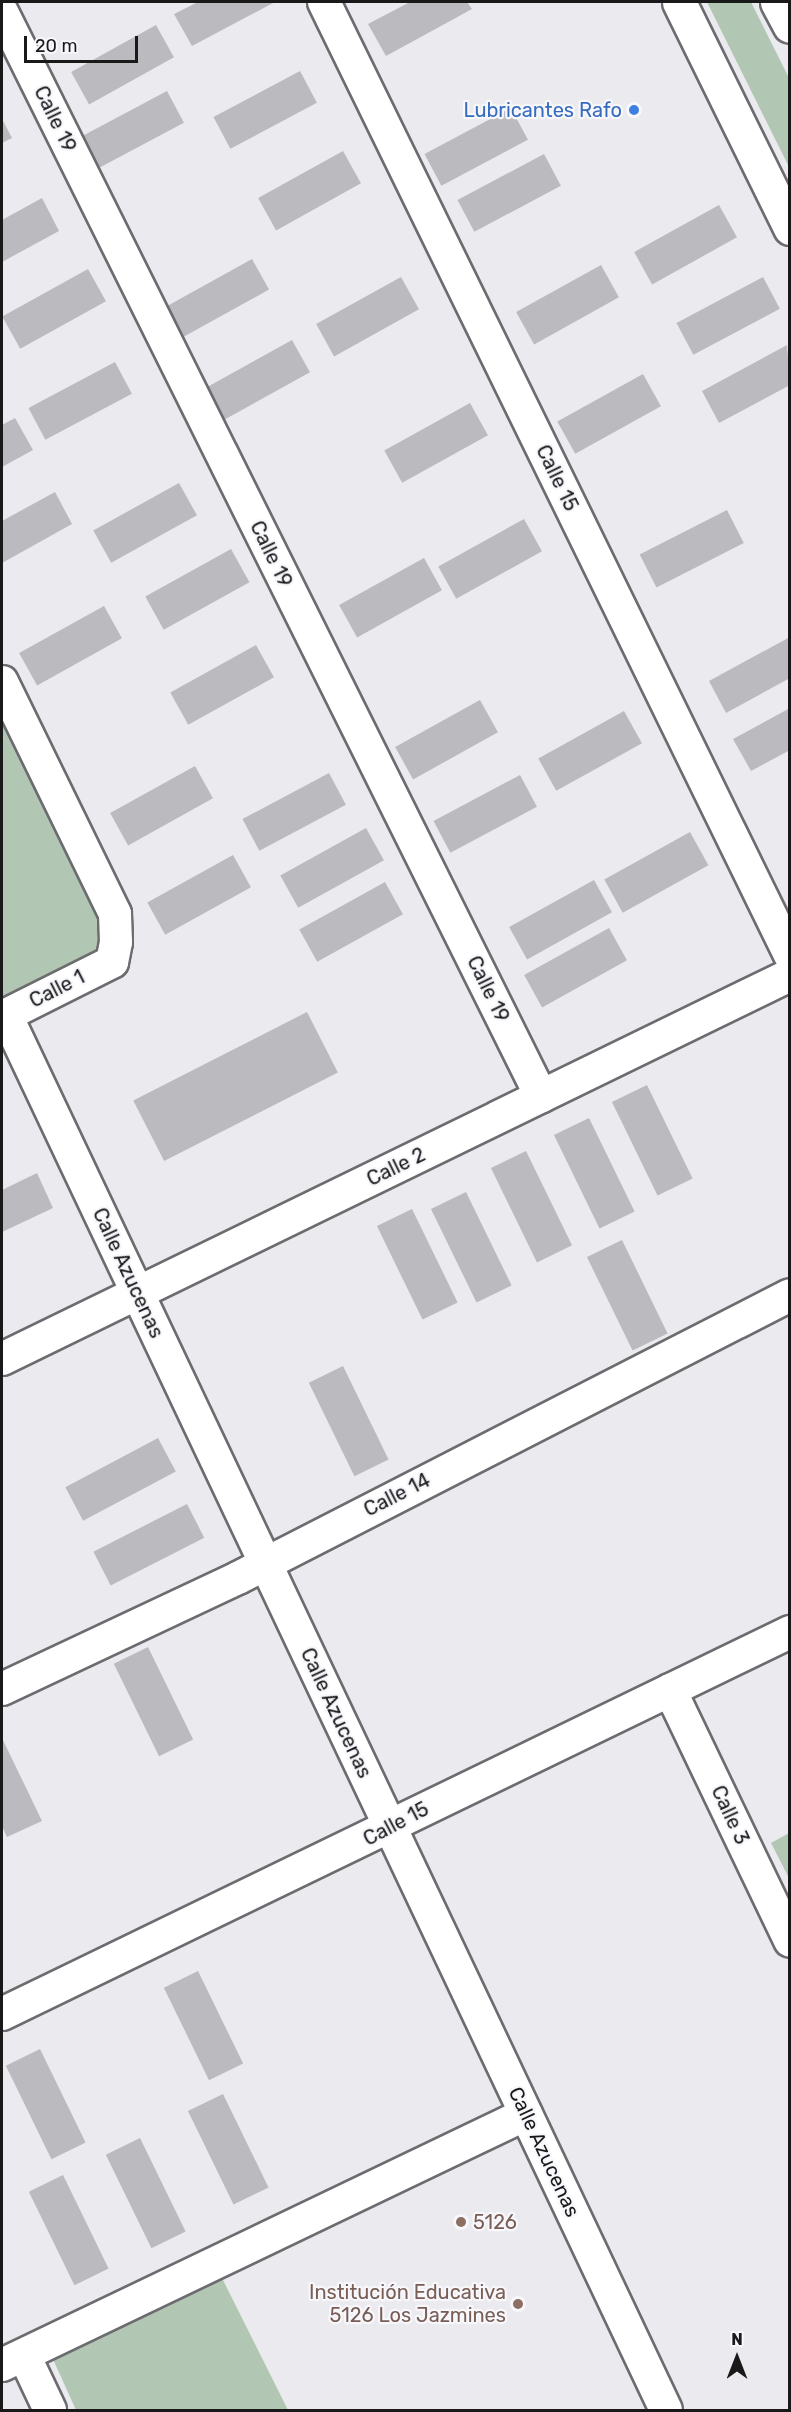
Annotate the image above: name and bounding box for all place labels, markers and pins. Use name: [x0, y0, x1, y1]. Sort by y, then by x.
place label: Lubricantes Rafo: [463, 98, 622, 122]
marker: Lubricantes Rafo: [627, 103, 641, 117]
place label: 5126: [473, 2210, 517, 2234]
marker: 5126: [454, 2215, 468, 2229]
place label: Institución Educativa 5126 Los Jazmines: [309, 2280, 506, 2327]
marker: Institución Educativa 5126 Los Jazmines: [511, 2297, 525, 2311]

